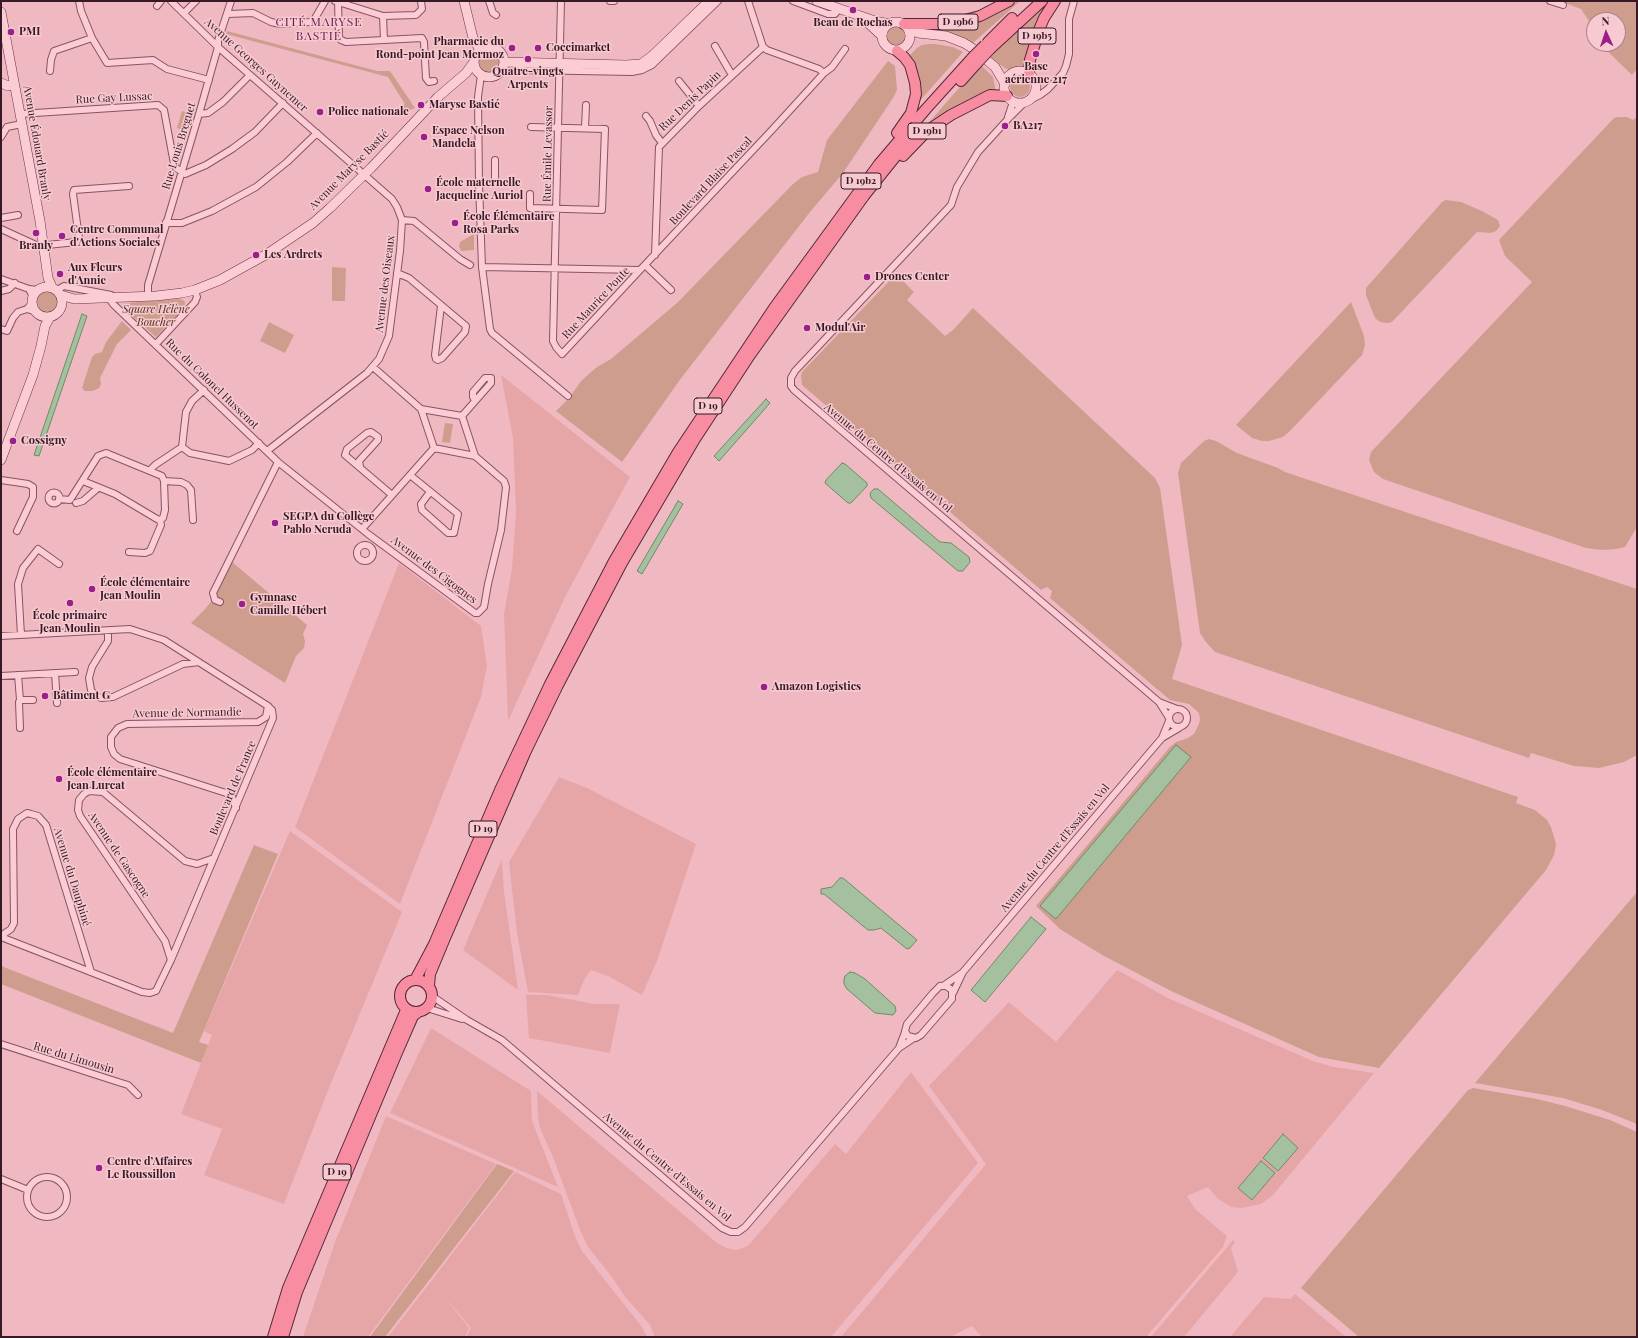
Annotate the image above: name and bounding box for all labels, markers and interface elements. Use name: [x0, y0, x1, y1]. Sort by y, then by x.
marker: Beau de Rochas: [848, 5, 858, 15]
north arrow: [1586, 12, 1626, 52]
text: N: [1601, 13, 1610, 28]
road number: D 19b6: [938, 14, 978, 30]
street label: Avenue Georges Guynemer: [202, 15, 310, 115]
district label: CITÉ MARYSE BASTIÉ: [276, 15, 362, 43]
place label: Beau de Rochas: [813, 16, 893, 30]
place label: PMI: [19, 25, 40, 39]
marker: PMI: [6, 27, 16, 37]
road number: D 19b5: [1018, 28, 1056, 44]
place label: Pharmacie du Rond-point Jean Mermoz: [376, 35, 504, 61]
place label: Coccimarket: [546, 41, 610, 55]
marker: Pharmacie du Rond-point Jean Mermoz: [507, 43, 517, 53]
marker: Coccimarket: [533, 43, 543, 53]
marker: Base aérienne 217: [1031, 49, 1041, 59]
marker: Quatre-vingts Arpents: [523, 54, 533, 64]
place label: Base aérienne 217: [1005, 60, 1067, 86]
place label: Quatre-vingts Arpents: [492, 65, 564, 91]
street label: Rue Denis Papin: [656, 68, 724, 134]
street label: Avenue Édouard Branly: [20, 85, 54, 201]
street label: Rue Gay Lussac: [75, 89, 153, 107]
place label: Maryse Bastié: [429, 98, 500, 112]
marker: Maryse Bastié: [416, 100, 426, 110]
street label: Rue Louis Breguet: [159, 101, 199, 191]
place label: Police nationale: [328, 105, 409, 119]
street label: Rue Émile Levassor: [541, 106, 555, 202]
marker: Police nationale: [315, 107, 325, 117]
place label: BA217: [1013, 119, 1043, 133]
marker: BA217: [1000, 121, 1010, 131]
road number: D 19b1: [908, 123, 946, 139]
place label: Espace Nelson Mandela: [432, 124, 505, 150]
street label: Avenue Maryse Bastié: [306, 127, 392, 213]
marker: Espace Nelson Mandela: [419, 132, 429, 142]
street label: Boulevard Blaise Pascal: [667, 134, 755, 228]
road number: D 19b2: [841, 173, 881, 189]
place label: École maternelle Jacqueline Auriol: [436, 176, 523, 202]
marker: École maternelle Jacqueline Auriol: [423, 184, 433, 194]
place label: École Élémentaire Rosa Parks: [463, 210, 554, 236]
marker: École Élémentaire Rosa Parks: [450, 218, 460, 228]
place label: Centre Communal d'Actions Sociales: [70, 223, 163, 249]
marker: Branly: [31, 228, 41, 238]
marker: Centre Communal d'Actions Sociales: [57, 231, 67, 241]
street label: Avenue des Oiseaux: [372, 235, 398, 333]
place label: Branly: [19, 239, 53, 253]
place label: Les Ardrets: [264, 248, 322, 262]
marker: Les Ardrets: [251, 250, 261, 260]
place label: Aux Fleurs d'Annie: [68, 261, 122, 287]
street label: Rue Maurice Ponte: [559, 264, 633, 342]
marker: Aux Fleurs d'Annie: [55, 269, 65, 279]
place label: Drones Center: [875, 270, 949, 284]
marker: Drones Center: [862, 272, 872, 282]
park label: Square Hélène Boucher: [122, 303, 190, 329]
place label: Modul'Air: [815, 321, 865, 335]
marker: Modul'Air: [802, 323, 812, 333]
street label: Rue du Colonel Hussenot: [163, 336, 261, 432]
road number: D 19: [694, 398, 722, 414]
street label: Avenue du Centre d'Essais en Vol: [821, 401, 955, 515]
place label: Cossigny: [21, 434, 67, 448]
marker: Cossigny: [8, 436, 18, 446]
place label: SEGPA du Collège Pablo Neruda: [283, 510, 374, 536]
marker: SEGPA du Collège Pablo Neruda: [270, 518, 280, 528]
street label: Avenue des Cigognes: [388, 533, 480, 607]
place label: École élémentaire Jean Moulin: [100, 576, 190, 602]
marker: École élémentaire Jean Moulin: [87, 584, 97, 594]
place label: Gymnase Camille Hébert: [250, 591, 327, 617]
marker: École primaire Jean Moulin: [65, 598, 75, 608]
marker: Gymnase Camille Hébert: [237, 599, 247, 609]
place label: École primaire Jean Moulin: [33, 609, 107, 635]
place label: Amazon Logistics: [772, 680, 861, 694]
marker: Amazon Logistics: [759, 682, 769, 692]
place label: Bâtiment G: [53, 689, 110, 703]
marker: Bâtiment G: [40, 691, 50, 701]
street label: Avenue de Normandie: [132, 705, 242, 721]
street label: Boulevard de France: [207, 739, 259, 837]
place label: École élémentaire Jean Lurcat: [67, 766, 157, 792]
marker: École élémentaire Jean Lurcat: [54, 774, 64, 784]
street label: Avenue du Centre d'Essais en Vol: [998, 781, 1112, 915]
street label: Avenue de Gascogne: [85, 809, 153, 901]
road number: D 19: [469, 821, 497, 837]
street label: Avenue du Dauphiné: [51, 826, 93, 928]
street label: Rue du Limousin: [32, 1039, 116, 1077]
street label: Avenue du Centre d'Essais en Vol: [600, 1110, 734, 1224]
place label: Centre d’Affaires Le Roussillon: [107, 1155, 192, 1181]
marker: Centre d’Affaires Le Roussillon: [94, 1163, 104, 1173]
road number: D 19: [323, 1164, 351, 1180]

